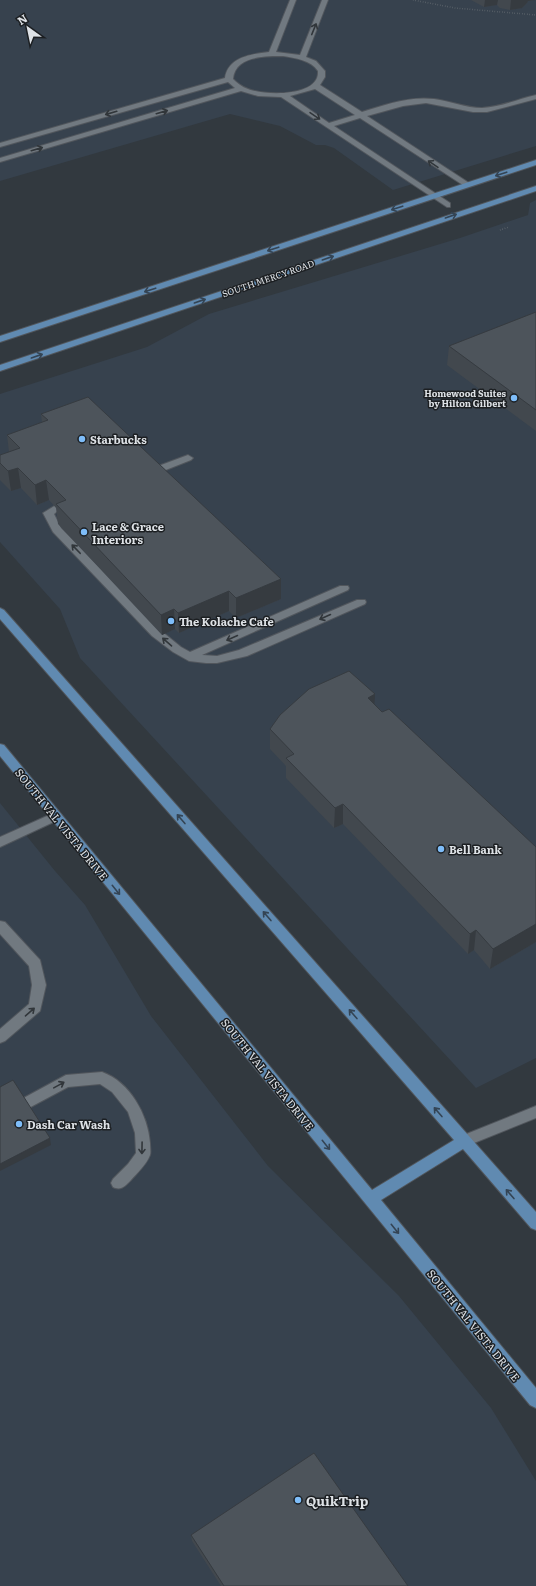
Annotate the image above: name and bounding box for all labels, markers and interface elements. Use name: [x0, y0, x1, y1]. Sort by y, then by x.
north arrow: [8, 8, 48, 48]
text: N: [14, 10, 30, 28]
one-way arrow: [310, 23, 318, 35]
one-way arrow: [155, 108, 168, 115]
one-way arrow: [105, 110, 118, 117]
one-way arrow: [309, 113, 321, 121]
one-way arrow: [31, 145, 44, 152]
one-way arrow: [428, 160, 439, 168]
one-way arrow: [495, 170, 507, 178]
one-way arrow: [390, 205, 403, 212]
one-way arrow: [444, 212, 457, 219]
one-way arrow: [267, 246, 280, 253]
one-way arrow: [322, 253, 334, 261]
street label: SOUTH MERCY ROAD: [220, 256, 316, 300]
one-way arrow: [144, 287, 157, 294]
one-way arrow: [194, 296, 206, 304]
one-way arrow: [31, 351, 43, 359]
place label: Homewood Suites by Hilton Gilbert: [424, 386, 507, 410]
marker: Homewood Suites by Hilton Gilbert: [509, 393, 519, 403]
place label: Starbucks: [90, 431, 147, 447]
marker: Starbucks: [77, 434, 87, 444]
place label: Lace & Grace Interiors: [92, 518, 164, 547]
marker: Lace & Grace Interiors: [79, 527, 89, 537]
one-way arrow: [72, 545, 81, 555]
place label: The Kolache Cafe: [179, 613, 274, 629]
one-way arrow: [320, 614, 332, 621]
marker: The Kolache Cafe: [166, 616, 176, 626]
one-way arrow: [226, 635, 238, 642]
one-way arrow: [161, 638, 172, 647]
street label: SOUTH VAL VISTA DRIVE: [12, 765, 112, 883]
one-way arrow: [177, 814, 186, 824]
place label: Bell Bank: [449, 841, 502, 857]
marker: Bell Bank: [436, 844, 446, 854]
one-way arrow: [111, 884, 120, 895]
one-way arrow: [262, 911, 271, 921]
one-way arrow: [24, 1007, 35, 1016]
one-way arrow: [348, 1009, 357, 1019]
street label: SOUTH VAL VISTA DRIVE: [218, 1015, 318, 1133]
one-way arrow: [53, 1080, 65, 1088]
one-way arrow: [434, 1106, 443, 1117]
place label: Dash Car Wash: [27, 1116, 111, 1132]
marker: Dash Car Wash: [14, 1119, 24, 1129]
one-way arrow: [321, 1140, 330, 1150]
one-way arrow: [138, 1142, 146, 1155]
one-way arrow: [506, 1188, 515, 1199]
one-way arrow: [390, 1223, 399, 1234]
street label: SOUTH VAL VISTA DRIVE: [424, 1266, 524, 1384]
place label: QuikTrip: [306, 1491, 369, 1510]
marker: QuikTrip: [293, 1495, 303, 1505]

